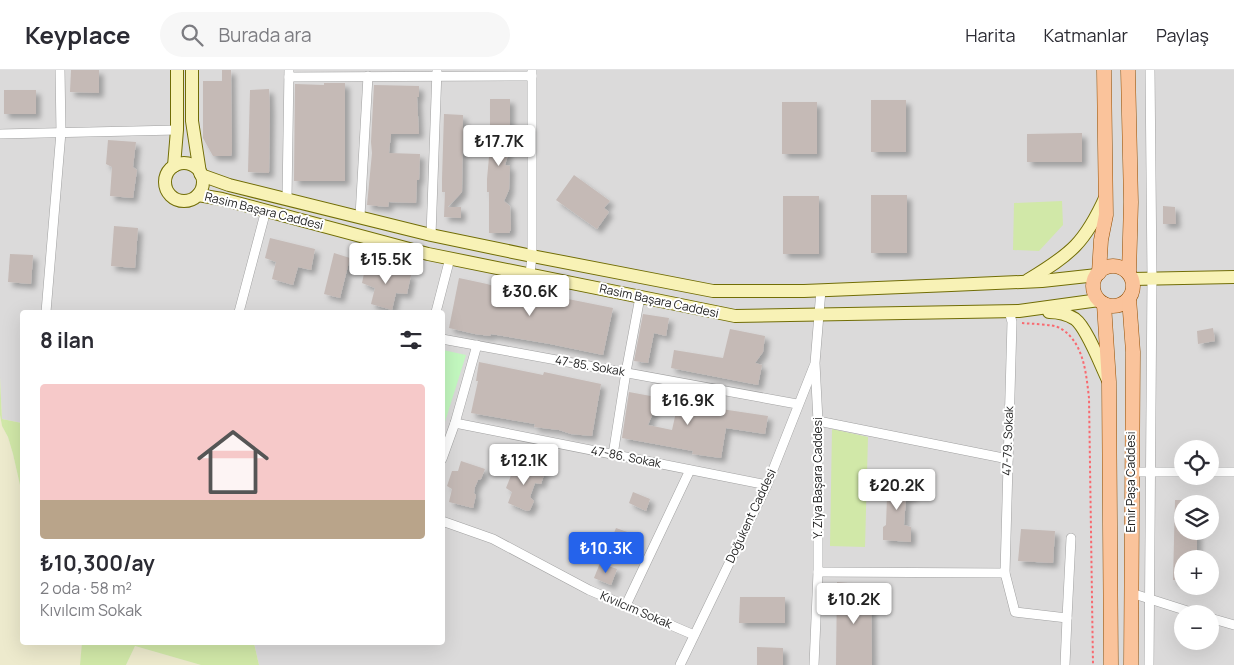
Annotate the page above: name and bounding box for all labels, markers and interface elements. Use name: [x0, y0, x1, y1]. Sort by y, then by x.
search box: [160, 12, 510, 57]
text: Keyplace: [25, 18, 130, 51]
icon: search: [178, 21, 206, 49]
text: Burada ara: [218, 22, 312, 48]
text: Harita: [965, 23, 1015, 47]
text: Katmanlar: [1043, 23, 1128, 47]
text: Paylaş: [1156, 23, 1209, 47]
pin: ₺17.7K: [458, 124, 540, 167]
text: ₺17.7K: [474, 130, 524, 152]
street label: Rasim Başara Caddesi: [203, 188, 325, 233]
pin: ₺15.5K: [345, 242, 427, 285]
text: ₺15.5K: [360, 248, 412, 270]
pin: ₺30.6K: [489, 274, 571, 317]
text: ₺30.6K: [502, 280, 558, 302]
street label: Rasim Başara Caddesi: [598, 280, 720, 321]
text: 8 ilan: [40, 326, 94, 354]
icon: filters: [397, 326, 425, 354]
street label: 47-85. Sokak: [554, 351, 627, 380]
pin: ₺16.9K: [647, 384, 729, 426]
text: ₺16.9K: [662, 389, 714, 411]
street label: 47-79. Sokak: [998, 405, 1017, 476]
icon: home: [188, 417, 278, 507]
street label: Y. Ziya Başara Caddesi: [809, 417, 826, 539]
street label: Emir Paşa Caddesi: [1122, 431, 1139, 533]
map controls: [1174, 440, 1219, 650]
button: locate: [1174, 440, 1219, 485]
street label: 47-86. Sokak: [590, 441, 664, 472]
pin: ₺12.1K: [483, 444, 565, 486]
text: ₺12.1K: [500, 449, 548, 471]
street label: Doğukent Caddesi: [721, 466, 780, 566]
pin: ₺20.2K: [856, 468, 938, 511]
text: ₺20.2K: [869, 474, 925, 496]
button: layers: [1174, 495, 1219, 540]
pin: ₺10.3K: [565, 532, 647, 574]
text: ₺10.3K: [580, 537, 632, 559]
text: ₺10,300/ay: [40, 549, 155, 577]
button: +: [1174, 550, 1219, 595]
text: 2 oda · 58 m²: [40, 577, 132, 599]
pin: ₺10.2K: [813, 582, 895, 625]
street label: Kıvılcım Sokak: [598, 587, 676, 633]
text: ₺10.2K: [828, 588, 880, 610]
text: Kıvılcım Sokak: [40, 599, 142, 621]
button: −: [1174, 605, 1219, 650]

